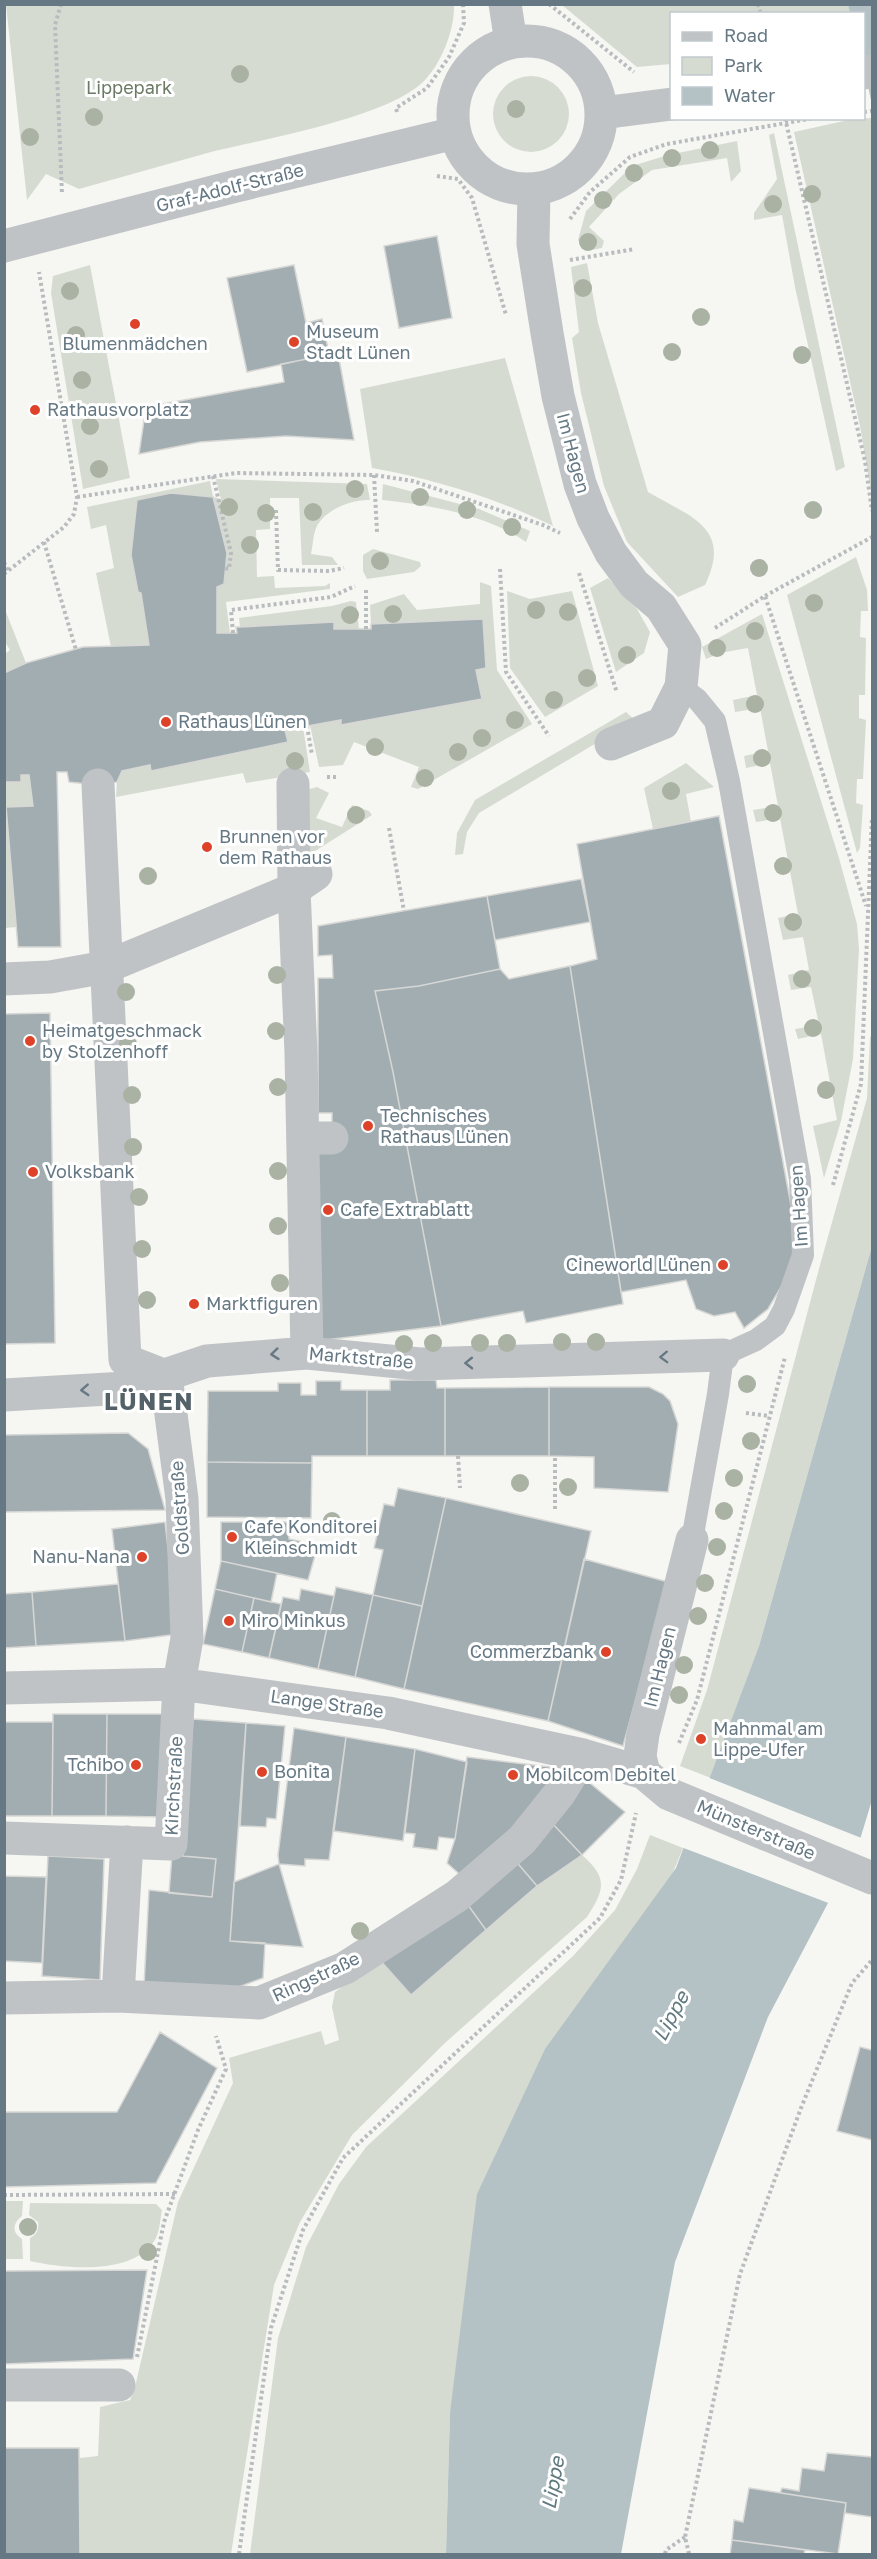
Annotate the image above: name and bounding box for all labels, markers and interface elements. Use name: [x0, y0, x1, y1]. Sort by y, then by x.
legend: [670, 12, 865, 120]
text: Road: [724, 24, 768, 46]
text: Park: [724, 54, 763, 76]
park label: Lippepark: [86, 76, 172, 98]
text: Water: [724, 84, 775, 106]
street label: Graf-Adolf-Straße: [154, 158, 306, 216]
marker: Blumenmädchen: [128, 317, 142, 331]
place label: Museum Stadt Lünen: [306, 320, 411, 363]
place label: Blumenmädchen: [62, 332, 208, 354]
marker: Museum Stadt Lünen: [287, 335, 301, 349]
place label: Rathausvorplatz: [47, 398, 189, 420]
marker: Rathausvorplatz: [28, 403, 42, 417]
street label: Im Hagen: [553, 410, 595, 495]
place label: Rathaus Lünen: [178, 710, 307, 732]
marker: Rathaus Lünen: [159, 715, 173, 729]
place label: Brunnen vor dem Rathaus: [219, 825, 332, 868]
marker: Brunnen vor dem Rathaus: [200, 840, 214, 854]
place label: Heimatgeschmack by Stolzenhoff: [42, 1019, 202, 1062]
marker: Heimatgeschmack by Stolzenhoff: [23, 1034, 37, 1048]
place label: Technisches Rathaus Lünen: [380, 1104, 509, 1147]
marker: Technisches Rathaus Lünen: [361, 1119, 375, 1133]
place label: Volksbank: [45, 1160, 135, 1182]
street label: Im Hagen: [784, 1164, 812, 1248]
marker: Volksbank: [26, 1165, 40, 1179]
place label: Cafe Extrablatt: [340, 1198, 470, 1220]
marker: Cafe Extrablatt: [321, 1203, 335, 1217]
place label: Cineworld Lünen: [566, 1253, 711, 1275]
marker: Cineworld Lünen: [716, 1258, 730, 1272]
place label: Marktfiguren: [206, 1292, 318, 1314]
marker: Marktfiguren: [187, 1297, 201, 1311]
street label: Marktstraße: [308, 1341, 414, 1373]
one-way arrow: [271, 1347, 280, 1360]
one-way arrow: [660, 1351, 669, 1364]
one-way arrow: [465, 1357, 474, 1369]
one-way arrow: [80, 1384, 89, 1397]
district label: LÜNEN: [104, 1386, 194, 1415]
street label: Goldstraße: [165, 1460, 193, 1556]
place label: Cafe Konditorei Kleinschmidt: [244, 1515, 378, 1558]
marker: Cafe Konditorei Kleinschmidt: [225, 1530, 239, 1544]
place label: Nanu-Nana: [32, 1545, 130, 1567]
marker: Nanu-Nana: [135, 1550, 149, 1564]
place label: Miro Minkus: [241, 1609, 345, 1631]
marker: Miro Minkus: [222, 1614, 236, 1628]
street label: Im Hagen: [638, 1624, 680, 1709]
place label: Commerzbank: [470, 1640, 594, 1662]
marker: Commerzbank: [599, 1645, 613, 1659]
street label: Lange Straße: [269, 1684, 385, 1722]
place label: Mahnmal am Lippe-Ufer: [713, 1717, 823, 1760]
marker: Mahnmal am Lippe-Ufer: [694, 1732, 708, 1746]
street label: Kirchstraße: [159, 1736, 187, 1836]
place label: Tchibo: [67, 1753, 124, 1775]
marker: Tchibo: [129, 1758, 143, 1772]
place label: Bonita: [274, 1760, 330, 1782]
place label: Mobilcom Debitel: [525, 1763, 676, 1785]
marker: Bonita: [255, 1765, 269, 1779]
marker: Mobilcom Debitel: [506, 1768, 520, 1782]
street label: Münsterstraße: [694, 1794, 819, 1864]
street label: Ringstraße: [268, 1946, 363, 2006]
water label: Lippe: [647, 1985, 694, 2045]
water label: Lippe: [536, 2453, 569, 2511]

